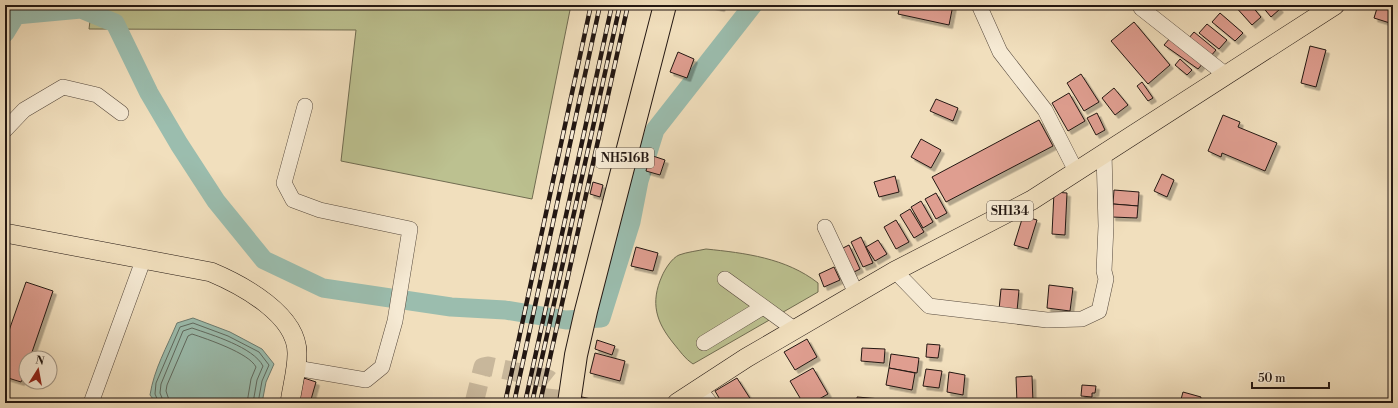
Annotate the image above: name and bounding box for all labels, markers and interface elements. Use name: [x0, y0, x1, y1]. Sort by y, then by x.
road number: NH516B: [596, 148, 654, 168]
road number: SH134: [987, 201, 1033, 221]
north arrow: [18, 350, 58, 390]
text: N: [34, 353, 46, 369]
scale bar: [1252, 364, 1329, 390]
text: 50 m: [1258, 371, 1286, 386]

